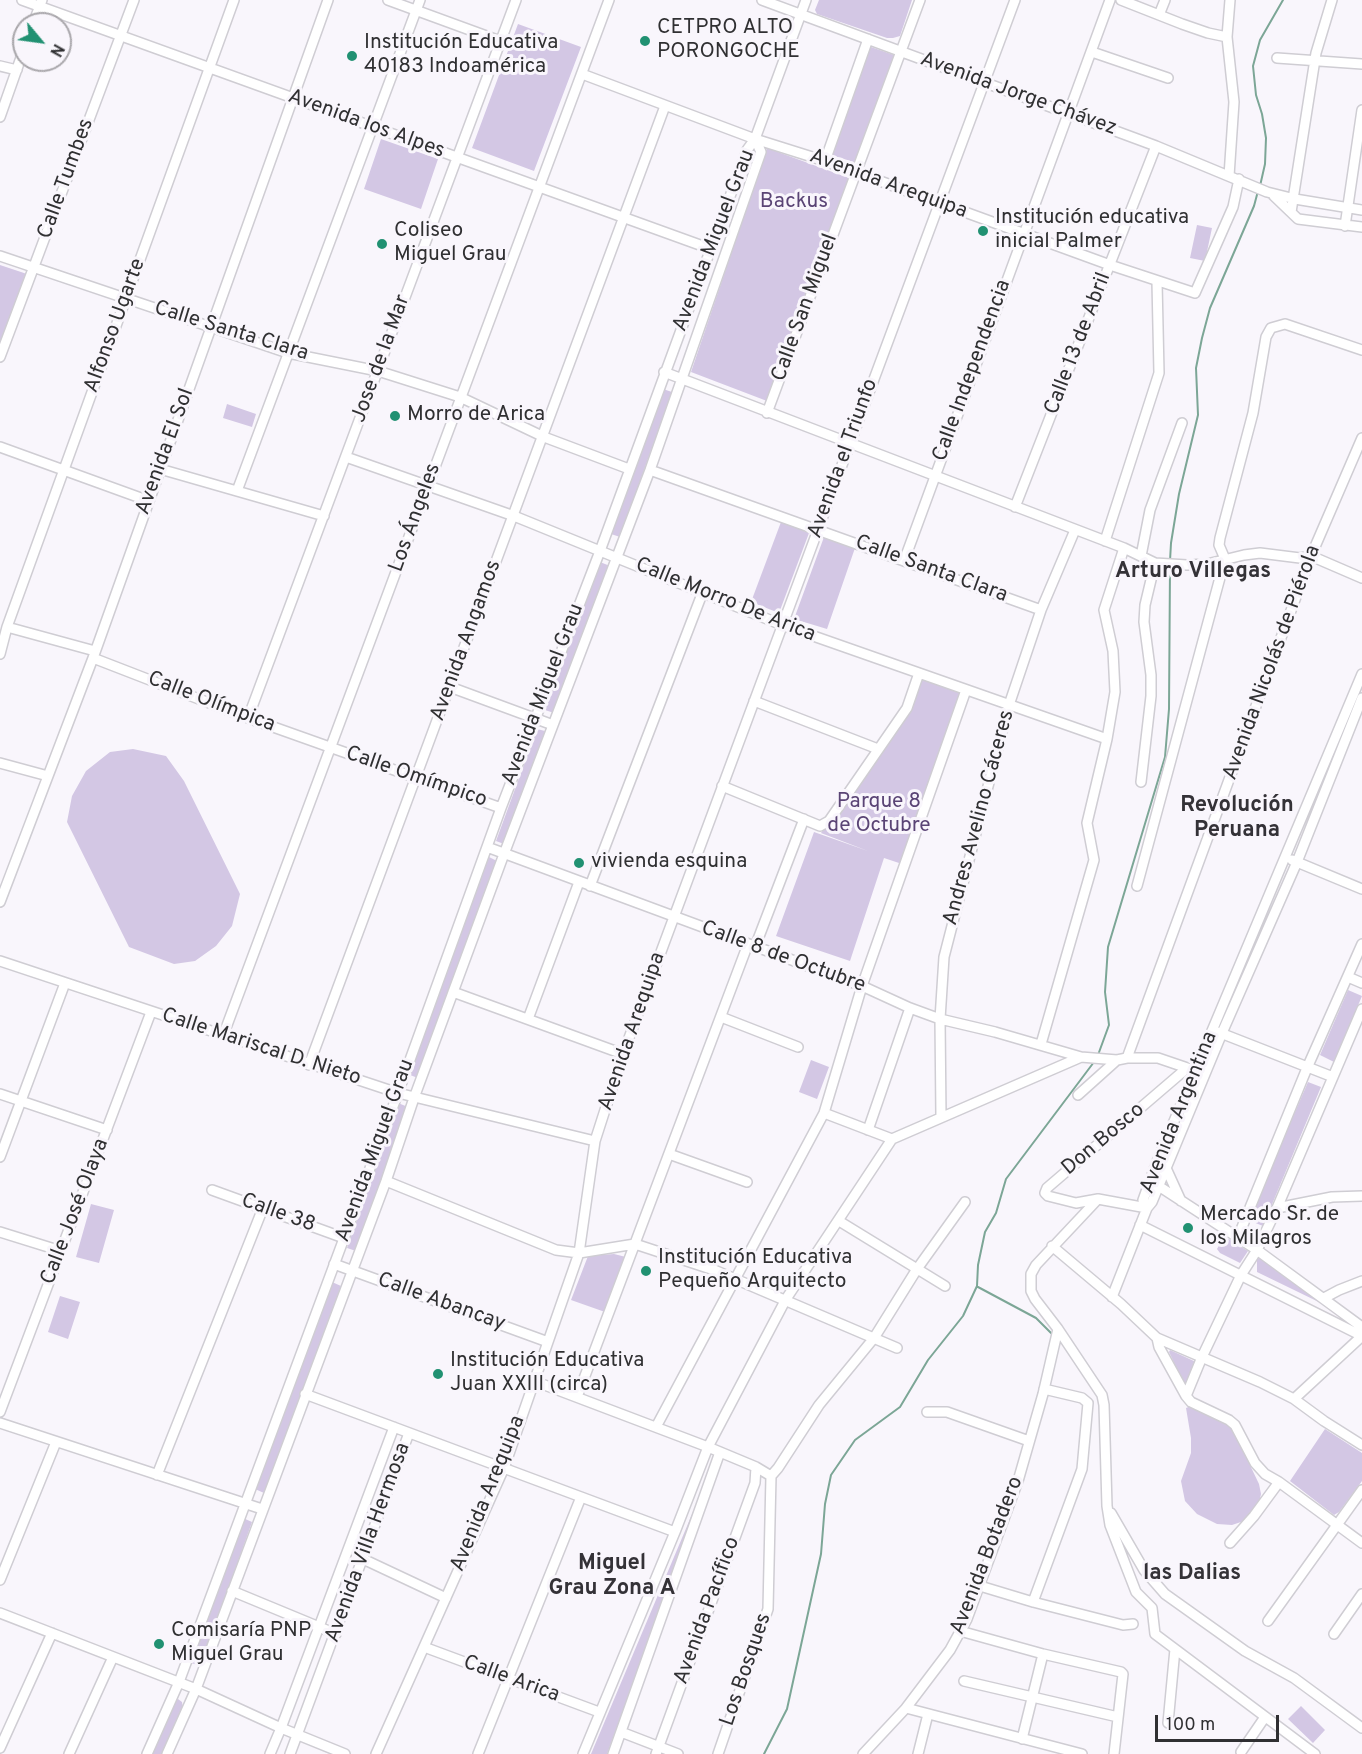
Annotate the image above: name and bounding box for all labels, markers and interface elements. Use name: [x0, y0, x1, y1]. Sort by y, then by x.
north arrow: [12, 12, 72, 72]
place label: CETPRO ALTO PORONGOCHE: [657, 16, 800, 66]
place label: Institución Educativa 40183 Indoamérica: [364, 31, 558, 81]
marker: CETPRO ALTO PORONGOCHE: [638, 34, 652, 48]
text: N: [44, 40, 68, 60]
street label: Avenida Jorge Chávez: [916, 48, 1120, 142]
marker: Institución Educativa 40183 Indoamérica: [345, 49, 359, 63]
street label: Avenida los Alpes: [284, 85, 448, 165]
street label: Calle Tumbes: [34, 115, 100, 243]
street label: Avenida Arequipa: [806, 145, 970, 225]
street label: Avenida Miguel Grau: [669, 146, 761, 336]
park label: Backus: [760, 190, 828, 216]
place label: Institución educativa inicial Palmer: [995, 206, 1189, 256]
place label: Coliseo Miguel Grau: [394, 219, 507, 269]
marker: Institución educativa inicial Palmer: [976, 224, 990, 238]
street label: Calle San Miguel: [768, 231, 844, 385]
marker: Coliseo Miguel Grau: [375, 237, 389, 251]
street label: Alfonso Ugarte: [80, 255, 152, 397]
street label: Calle 13 de Abril: [1040, 269, 1118, 419]
street label: Calle Independencia: [928, 277, 1018, 465]
street label: Jose de la Mar: [347, 292, 417, 426]
street label: Calle Santa Clara: [151, 297, 311, 367]
street label: Avenida el Triunfo: [803, 376, 885, 542]
street label: Avenida El Sol: [131, 385, 201, 519]
place label: Morro de Arica: [407, 403, 545, 429]
marker: Morro de Arica: [388, 409, 402, 423]
street label: Los Ángeles: [385, 460, 447, 576]
street label: Calle Santa Clara: [851, 531, 1011, 609]
street label: Avenida Nicolás de Piérola: [1219, 542, 1327, 784]
street label: Calle Morro De Arica: [631, 553, 819, 649]
street label: Avenida Angamos: [426, 557, 508, 725]
district label: Arturo Villegas: [1115, 560, 1271, 586]
street label: Avenida Miguel Grau: [498, 600, 590, 790]
street label: Calle Olímpica: [144, 667, 278, 739]
street label: Andres Avelino Cáceres: [939, 708, 1021, 928]
street label: Calle Omímpico: [342, 742, 490, 814]
park label: Parque 8 de Octubre: [827, 790, 931, 840]
district label: Revolución Peruana: [1180, 794, 1294, 846]
place label: vivienda esquina: [591, 850, 747, 876]
marker: vivienda esquina: [572, 856, 586, 870]
street label: Calle 8 de Octubre: [697, 917, 869, 999]
street label: Avenida Arequipa: [594, 949, 672, 1115]
street label: Calle Mariscal D. Nieto: [158, 1004, 364, 1092]
street label: Avenida Argentina: [1136, 1028, 1224, 1198]
street label: Avenida Miguel Grau: [331, 1056, 421, 1246]
street label: Don Bosco: [1058, 1098, 1150, 1182]
street label: Calle José Olaya: [37, 1135, 115, 1289]
street label: Calle 38: [237, 1189, 319, 1239]
place label: Mercado Sr. de los Milagros: [1200, 1203, 1339, 1253]
marker: Mercado Sr. de los Milagros: [1181, 1221, 1195, 1235]
place label: Institución Educativa Pequeño Arquitecto: [658, 1246, 852, 1296]
marker: Institución Educativa Pequeño Arquitecto: [639, 1264, 653, 1278]
street label: Calle Abancay: [374, 1268, 508, 1338]
place label: Institución Educativa Juan XXIII (circa): [450, 1349, 644, 1399]
marker: Institución Educativa Juan XXIII (circa): [431, 1367, 445, 1381]
street label: Avenida Arequipa: [446, 1412, 532, 1576]
street label: Avenida Villa Hermosa: [321, 1440, 417, 1646]
street label: Avenida Botadero: [946, 1473, 1030, 1639]
street label: Avenida Pacífico: [670, 1534, 746, 1688]
district label: Miguel Grau Zona A: [548, 1552, 676, 1604]
district label: las Dalias: [1143, 1562, 1241, 1588]
street label: Los Bosques: [716, 1610, 778, 1730]
place label: Comisaría PNP Miguel Grau: [171, 1619, 311, 1669]
marker: Comisaría PNP Miguel Grau: [152, 1637, 166, 1651]
street label: Calle Arica: [459, 1651, 563, 1709]
scale bar: [1158, 1703, 1282, 1741]
text: 100 m: [1166, 1714, 1215, 1737]

